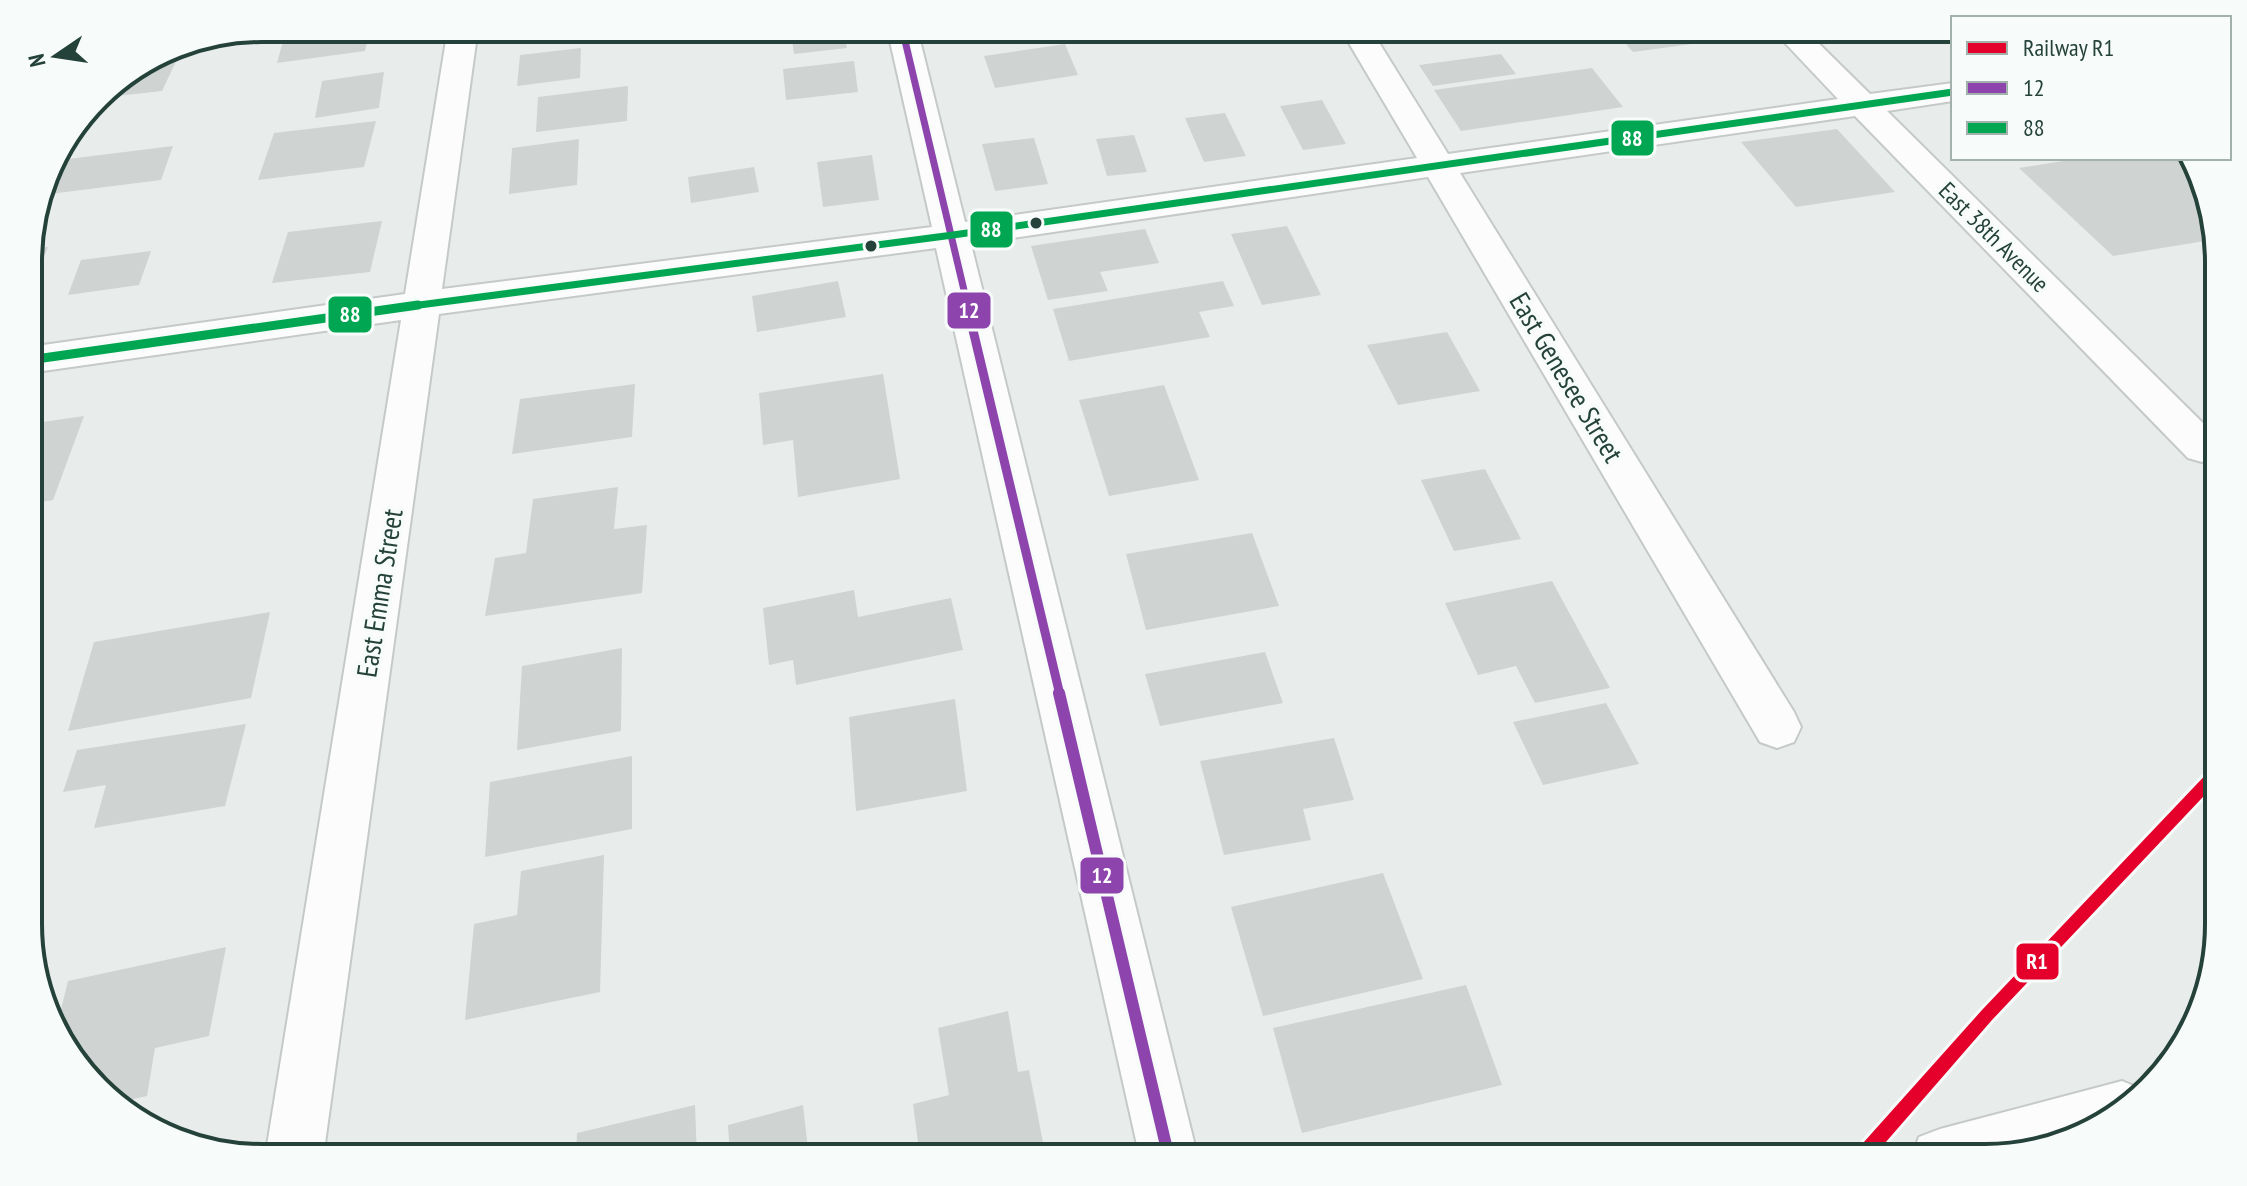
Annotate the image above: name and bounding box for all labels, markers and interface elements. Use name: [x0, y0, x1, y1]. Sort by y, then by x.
north arrow: [16, 16, 96, 96]
legend: [1951, 16, 2231, 160]
text: Railway R1: [2023, 32, 2114, 63]
text: N: [22, 52, 51, 69]
text: 12: [2023, 72, 2045, 103]
text: 88: [2023, 112, 2045, 143]
line badge: 88: [1610, 119, 1655, 157]
text: 88: [1621, 124, 1643, 152]
street label: East 38th Avenue: [1932, 175, 2056, 299]
line badge: 88: [969, 210, 1014, 249]
text: 88: [980, 215, 1002, 243]
unlabelled marker: [1028, 215, 1044, 231]
unlabelled marker: [863, 238, 879, 254]
street label: East Genesee Street: [1502, 285, 1632, 469]
line badge: 12: [946, 291, 992, 330]
line badge: 88: [327, 295, 373, 334]
text: 12: [958, 296, 980, 324]
text: 88: [339, 300, 361, 328]
street label: East Emma Street: [347, 506, 411, 680]
line badge: 12: [1079, 856, 1125, 895]
text: 12: [1091, 861, 1113, 889]
line badge: R1: [2015, 942, 2060, 981]
text: R1: [2026, 947, 2048, 975]

